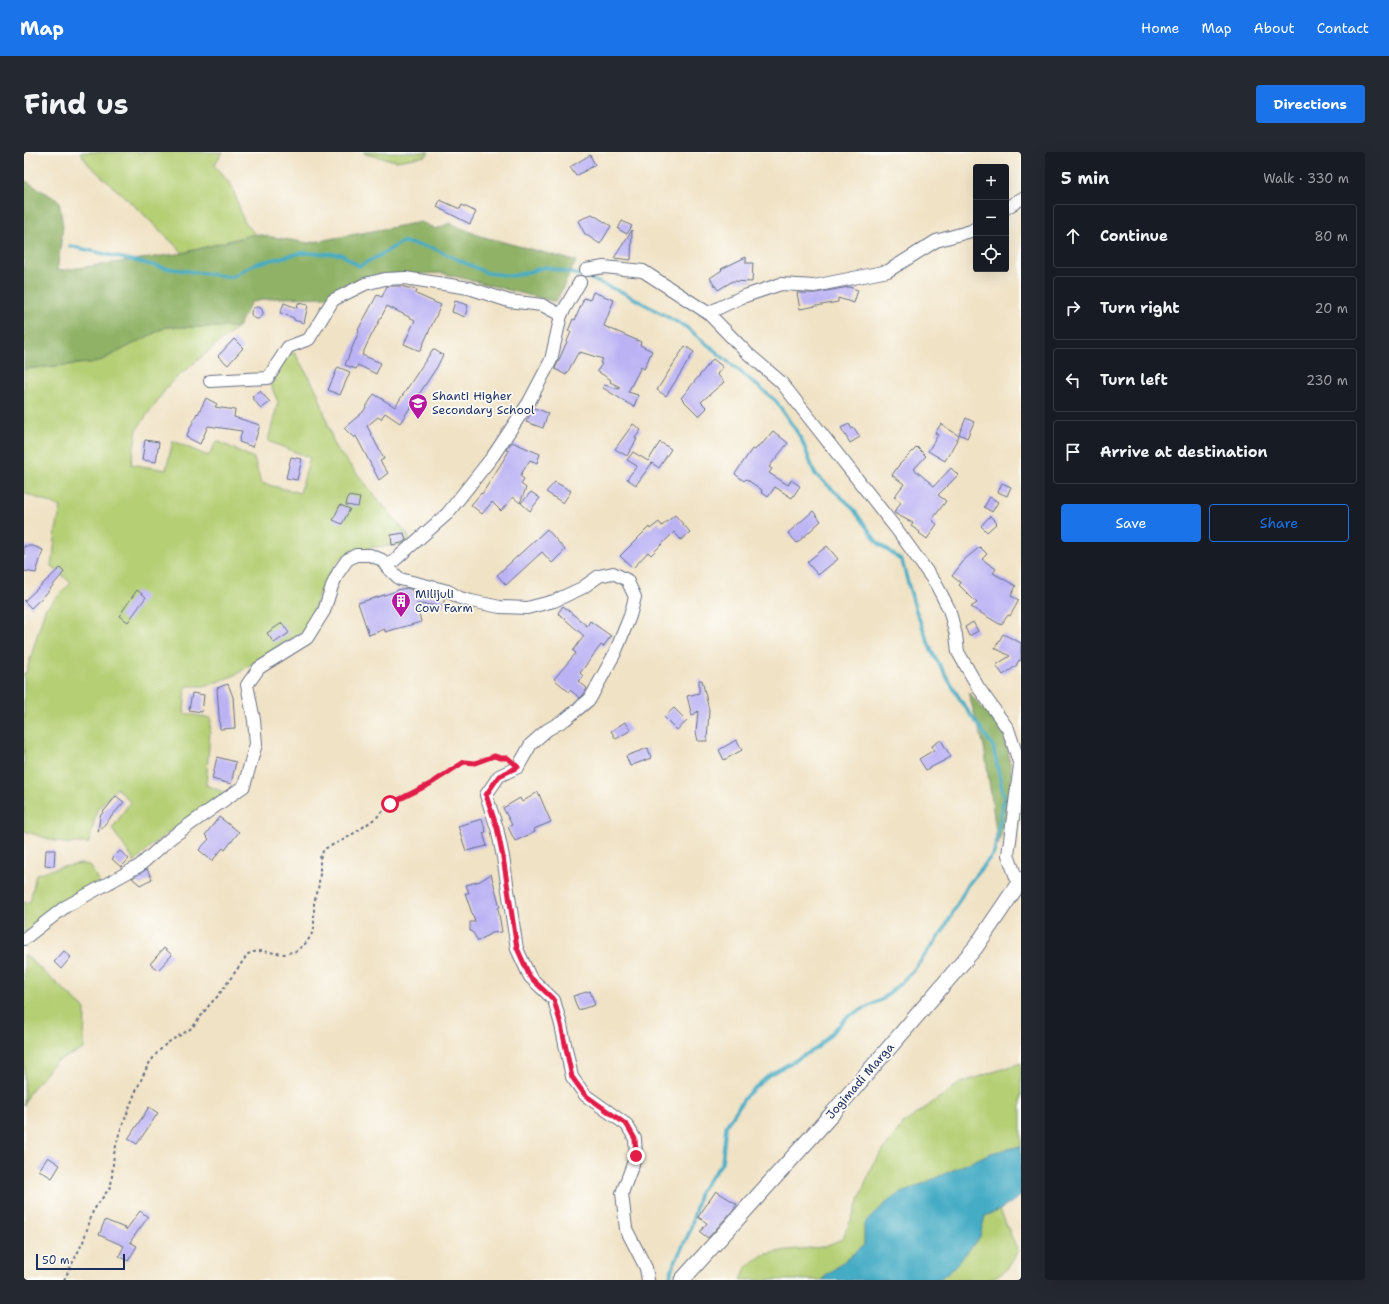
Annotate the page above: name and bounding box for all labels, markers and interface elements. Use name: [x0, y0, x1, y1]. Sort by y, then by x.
text: Map: [20, 16, 64, 41]
text: Home: [1141, 19, 1180, 37]
text: Map: [1202, 19, 1232, 37]
text: About: [1254, 19, 1295, 37]
text: Contact: [1317, 19, 1369, 37]
text: Find us: [24, 85, 129, 123]
button: Directions: [1256, 85, 1365, 123]
map controls: [973, 164, 1009, 272]
button: +: [973, 164, 1009, 200]
text: 5 min: [1061, 167, 1109, 189]
text: Walk · 330 m: [1263, 170, 1349, 187]
button: −: [973, 200, 1009, 236]
icon: ahead: [1062, 225, 1084, 247]
text: Continue: [1100, 226, 1168, 246]
text: 80 m: [1314, 228, 1348, 245]
button: locate: [973, 236, 1009, 272]
icon: right: [1062, 297, 1084, 319]
text: Turn right: [1100, 298, 1180, 318]
text: 20 m: [1315, 300, 1348, 317]
icon: left: [1062, 369, 1084, 391]
text: Turn left: [1100, 370, 1168, 390]
text: 230 m: [1306, 372, 1348, 389]
place label: Shanti Higher Secondary School: [432, 388, 535, 418]
school or university icon: Shanti Higher Secondary School: [407, 392, 429, 420]
icon: arrive: [1062, 441, 1084, 463]
text: Arrive at destination: [1100, 442, 1268, 462]
button: Save: [1061, 504, 1201, 542]
button: Share: [1209, 504, 1349, 542]
place label: Milijuli Cow Farm: [415, 586, 473, 616]
building icon: Milijuli Cow Farm: [390, 590, 412, 618]
route start: [381, 795, 399, 813]
street label: Jogimadi Marga: [822, 1039, 898, 1123]
route end: [627, 1147, 645, 1165]
scale bar: [36, 1252, 125, 1271]
text: 50 m: [42, 1253, 70, 1268]

